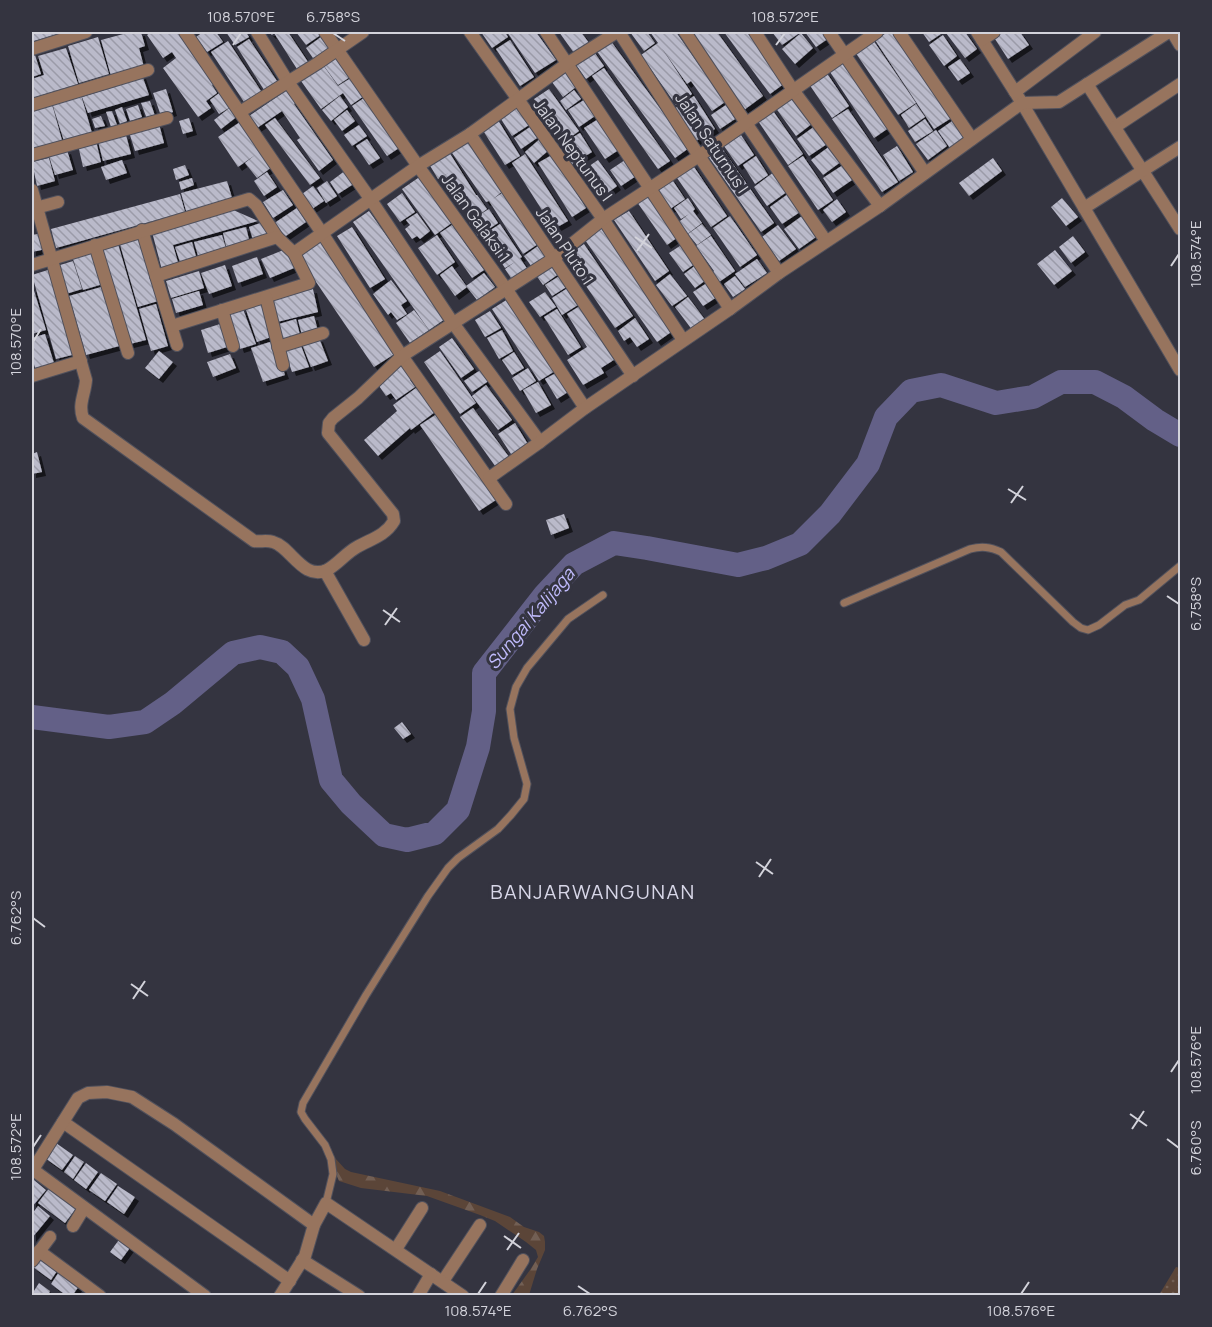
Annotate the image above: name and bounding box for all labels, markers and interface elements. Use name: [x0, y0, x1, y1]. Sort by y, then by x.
text: 108.570°E: [207, 6, 275, 27]
text: 6.758°S: [306, 6, 360, 27]
text: 108.572°E: [751, 6, 819, 27]
street label: Jalan Saturnus I: [670, 89, 754, 197]
street label: Jalan Neptunus I: [528, 94, 618, 206]
street label: Jalan Galaksi 1: [437, 170, 515, 266]
street label: Jalan Pluto 1: [531, 203, 599, 289]
text: 108.574°E: [1185, 220, 1206, 288]
text: 108.570°E: [5, 308, 26, 376]
water label: Sungai Kalijaga: [481, 562, 580, 674]
text: 6.758°S: [1185, 577, 1206, 631]
district label: BANJARWANGUNAN: [490, 878, 696, 905]
text: 6.762°S: [5, 891, 26, 945]
text: 108.576°E: [1185, 1026, 1206, 1094]
text: 108.572°E: [5, 1113, 26, 1181]
text: 6.760°S: [1185, 1120, 1206, 1176]
text: 108.574°E: [444, 1300, 512, 1321]
text: 6.762°S: [563, 1300, 617, 1321]
text: 108.576°E: [987, 1300, 1055, 1321]

